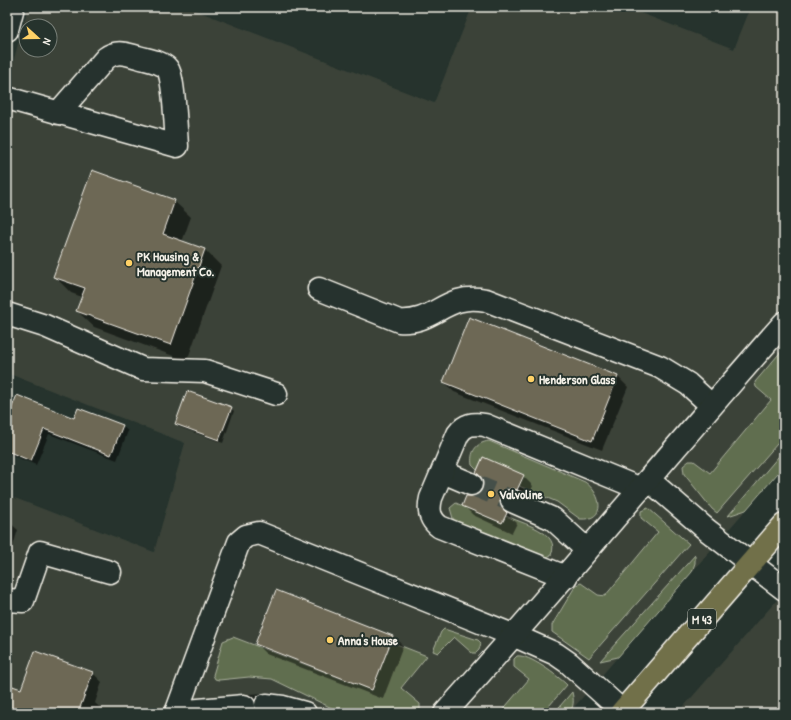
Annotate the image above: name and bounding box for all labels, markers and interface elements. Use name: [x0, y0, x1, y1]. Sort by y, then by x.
north arrow: [18, 18, 58, 58]
text: N: [40, 36, 55, 47]
place label: PK Housing & Management Co.: [137, 247, 214, 281]
marker: PK Housing & Management Co.: [124, 258, 134, 268]
place label: Henderson Glass: [539, 370, 615, 388]
marker: Henderson Glass: [526, 374, 536, 384]
place label: Valvoline: [499, 485, 544, 503]
marker: Valvoline: [486, 489, 496, 499]
road number: M 43: [688, 609, 716, 629]
place label: Anna's House: [338, 631, 399, 649]
marker: Anna's House: [325, 635, 335, 645]

